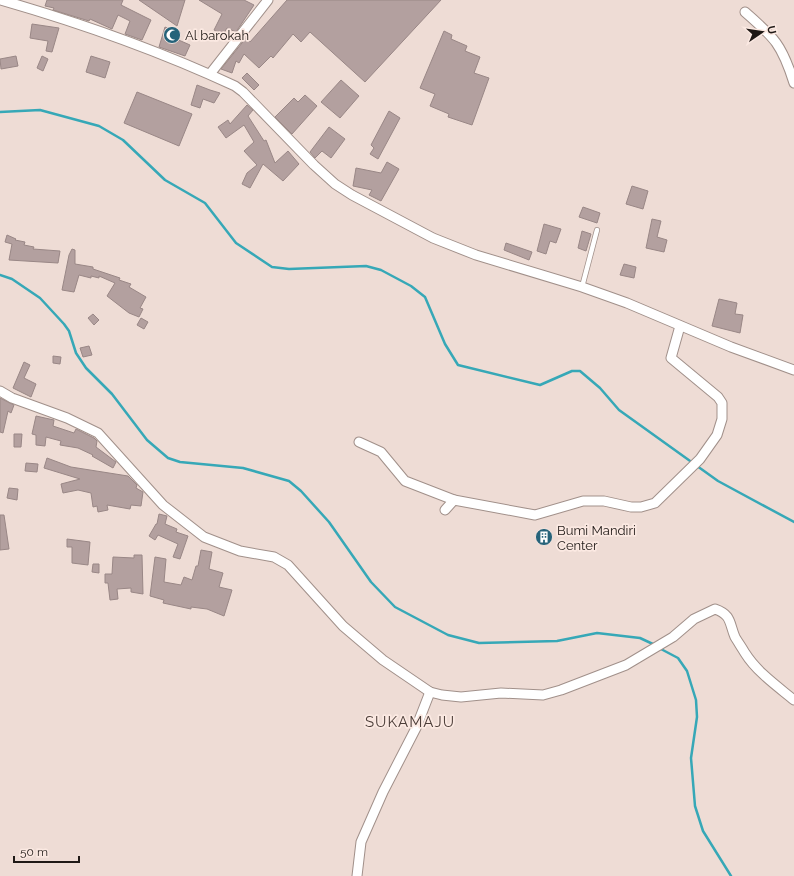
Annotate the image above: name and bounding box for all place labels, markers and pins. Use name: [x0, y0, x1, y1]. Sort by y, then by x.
mosque icon: Al barokah: [162, 25, 182, 45]
place label: Al barokah: [185, 28, 249, 43]
place label: Bumi Mandiri Center: [557, 523, 636, 553]
building icon: Bumi Mandiri Center: [534, 527, 554, 547]

